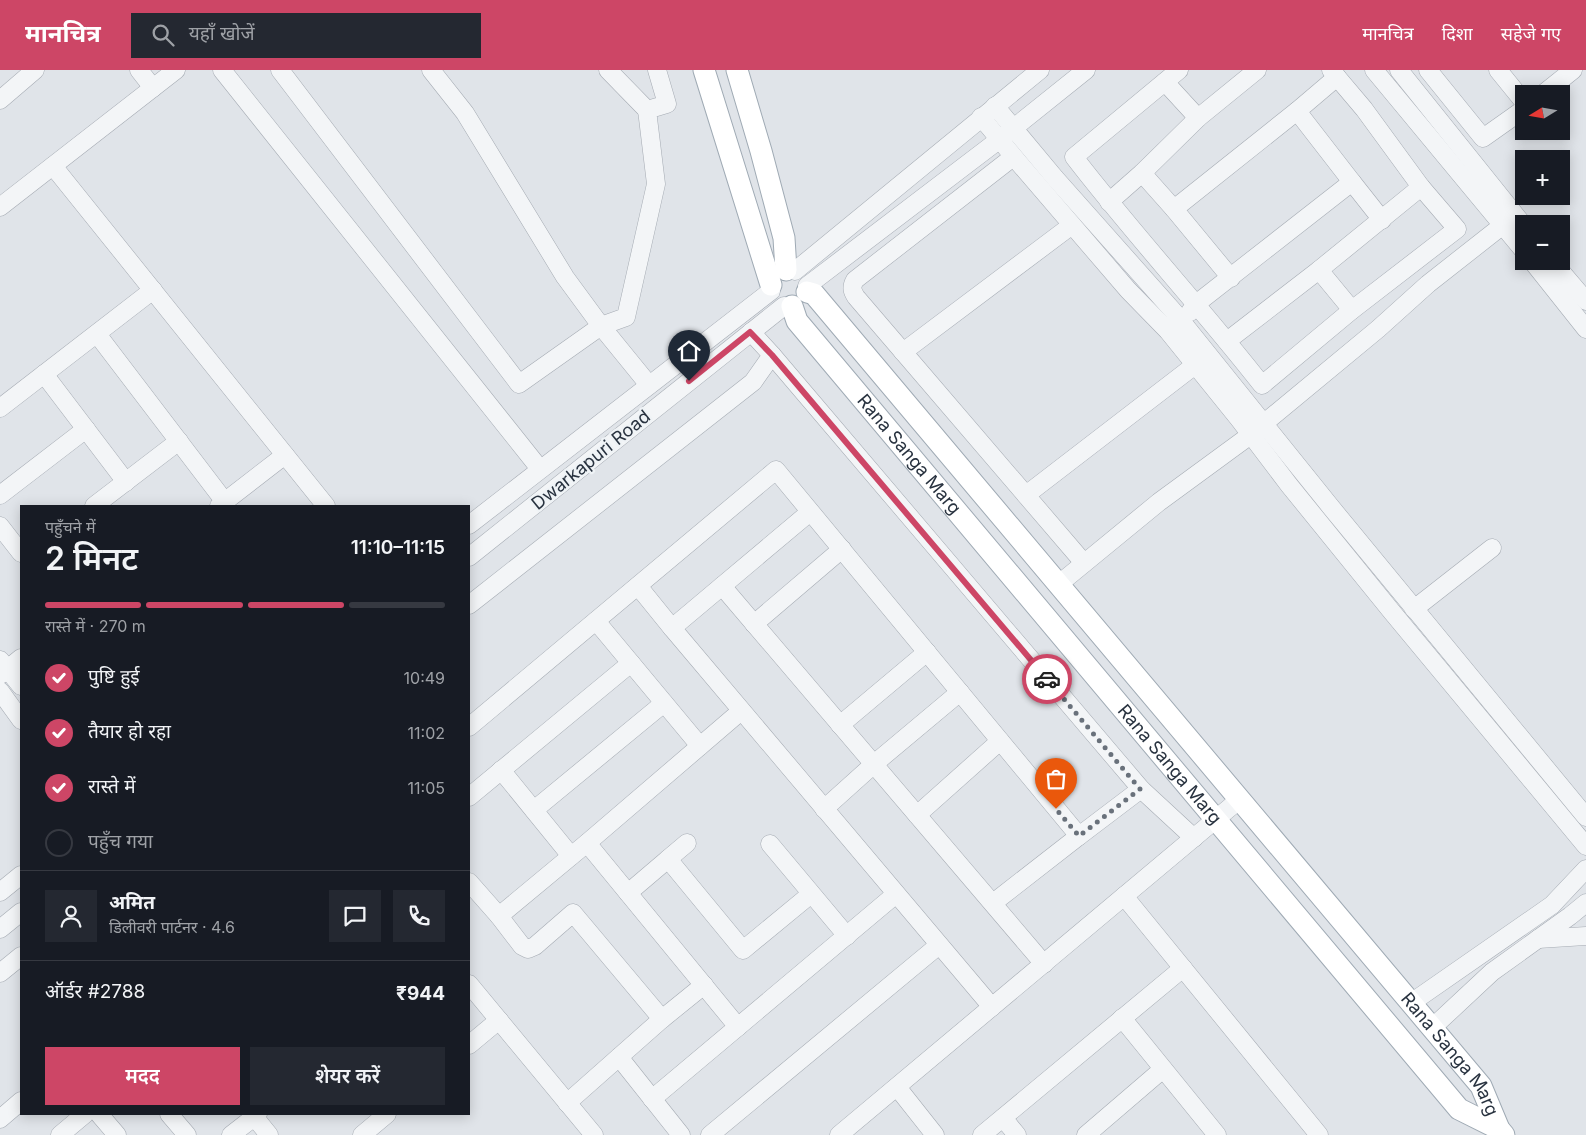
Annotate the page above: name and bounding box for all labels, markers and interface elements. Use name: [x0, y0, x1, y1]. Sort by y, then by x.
search box: [131, 13, 481, 58]
text: मानचित्र: [25, 19, 101, 48]
icon: search: [149, 21, 177, 49]
text: यहाँ खोजें: [189, 22, 255, 45]
text: मानचित्र: [1362, 23, 1414, 44]
text: दिशा: [1442, 23, 1473, 44]
text: सहेजे गए: [1501, 23, 1561, 44]
north arrow: [1515, 85, 1570, 140]
map controls: [1515, 85, 1570, 270]
button: +: [1515, 150, 1570, 205]
button: −: [1515, 215, 1570, 270]
pin: [668, 330, 710, 381]
icon: home: [675, 337, 703, 365]
street label: Rana Sanga Marg: [853, 390, 966, 518]
street label: Dwarkapuri Road: [527, 405, 654, 514]
text: पहुँचने में: [45, 517, 96, 537]
text: 11:10–11:15: [351, 536, 445, 559]
text: 2 मिनट: [45, 539, 138, 578]
text: रास्ते में · 270 m: [45, 616, 146, 636]
courier: [1022, 654, 1072, 704]
icon: check: [45, 664, 73, 692]
text: पुष्टि हुई: [88, 665, 140, 688]
icon: car: [1033, 665, 1061, 693]
text: 10:49: [404, 668, 445, 688]
street label: Rana Sanga Marg: [1114, 700, 1226, 828]
icon: check: [45, 719, 73, 747]
text: तैयार हो रहा: [88, 720, 171, 743]
text: 11:02: [408, 723, 445, 743]
pin: [1035, 758, 1077, 809]
icon: bag: [1042, 765, 1070, 793]
icon: check: [45, 774, 73, 802]
text: रास्ते में: [88, 775, 136, 798]
text: 11:05: [408, 778, 445, 798]
text: पहुँच गया: [88, 830, 153, 853]
button: person: [45, 890, 97, 942]
button: chat: [329, 890, 381, 942]
button: phone: [393, 890, 445, 942]
text: अमित: [109, 891, 155, 914]
text: डिलीवरी पार्टनर · 4.6: [109, 917, 235, 937]
text: ऑर्डर #2788: [45, 980, 145, 1003]
text: ₹944: [396, 982, 445, 1005]
street label: Rana Sanga Marg: [1397, 988, 1503, 1119]
button: मदद: [45, 1047, 240, 1105]
button: शेयर करें: [250, 1047, 445, 1105]

